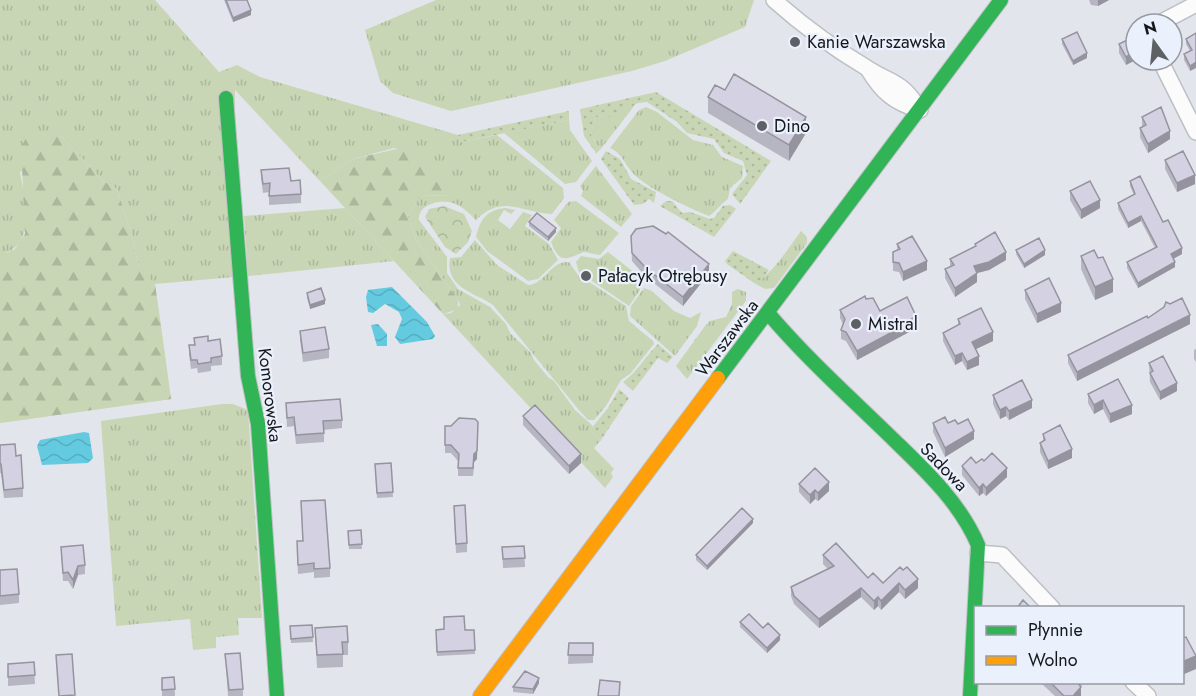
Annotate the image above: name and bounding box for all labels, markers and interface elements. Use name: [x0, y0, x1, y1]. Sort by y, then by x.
north arrow: [1124, 12, 1184, 72]
text: N: [1141, 15, 1159, 41]
place label: Kanie Warszawska: [807, 29, 946, 55]
marker: Kanie Warszawska: [788, 35, 802, 49]
place label: Dino: [774, 113, 810, 139]
marker: Dino: [755, 119, 769, 133]
place label: Pałacyk Otrębusy: [598, 263, 727, 289]
marker: Pałacyk Otrębusy: [579, 269, 593, 283]
street label: Warszawska: [689, 294, 765, 382]
place label: Mistral: [868, 311, 918, 337]
marker: Mistral: [849, 317, 863, 331]
street label: Komorowska: [251, 346, 289, 444]
street label: Sadowa: [914, 437, 974, 497]
legend: [974, 606, 1184, 684]
text: Płynnie: [1028, 617, 1083, 643]
text: Wolno: [1028, 647, 1078, 673]

